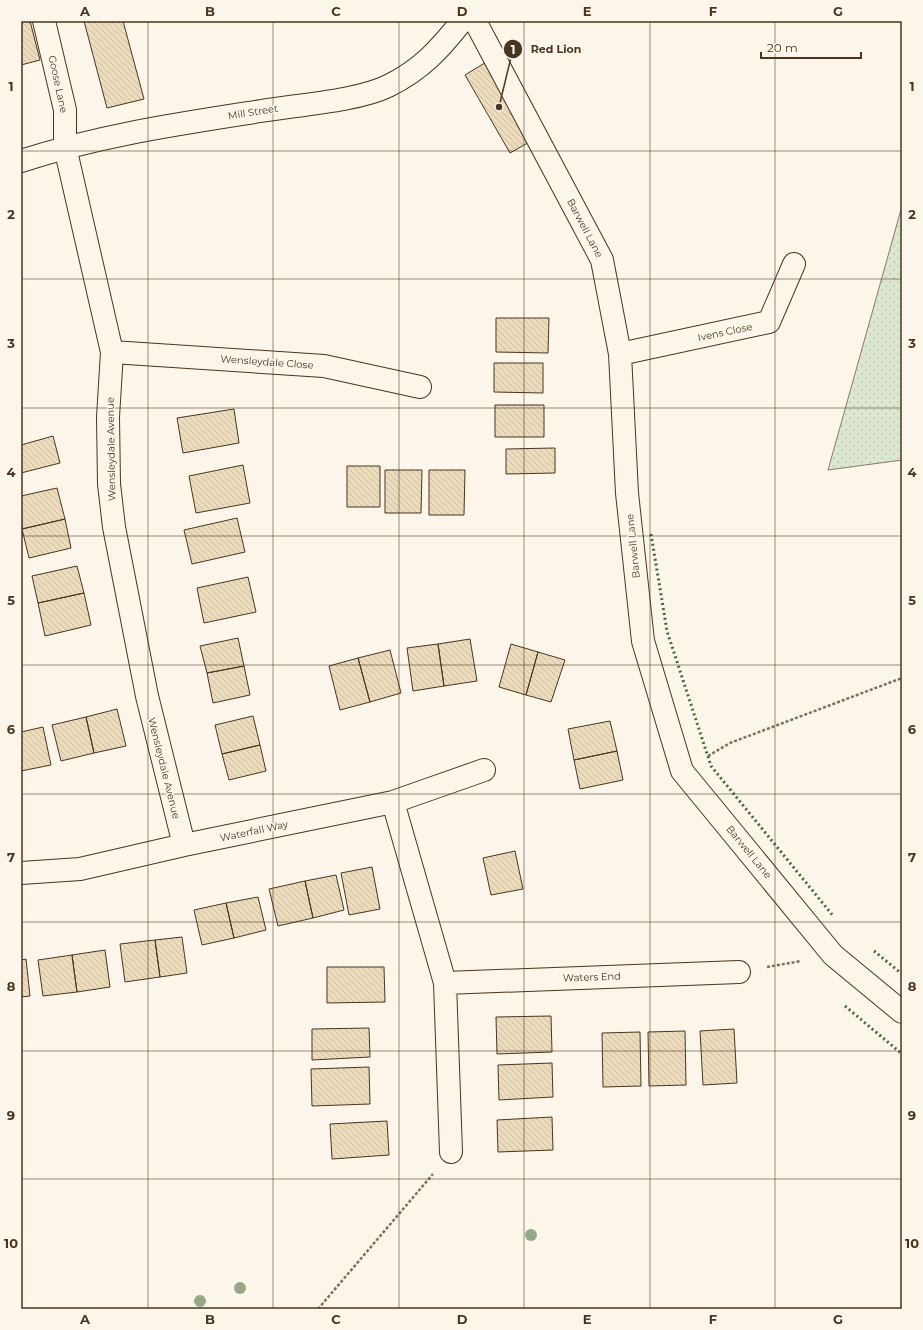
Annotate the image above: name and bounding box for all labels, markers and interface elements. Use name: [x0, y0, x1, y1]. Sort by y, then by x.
text: A: [79, 3, 91, 19]
text: B: [205, 3, 215, 19]
text: C: [331, 3, 341, 19]
text: D: [457, 3, 468, 19]
text: E: [583, 3, 592, 19]
text: F: [709, 3, 717, 19]
text: G: [833, 3, 843, 19]
scale bar: [761, 34, 861, 60]
callout: Red Lion: [503, 38, 589, 61]
text: 20 m: [767, 40, 798, 55]
text: 1: [511, 42, 515, 57]
text: Red Lion: [531, 42, 581, 56]
street label: Goose Lane: [46, 54, 70, 114]
text: 1: [8, 78, 14, 94]
text: 1: [909, 78, 915, 94]
street label: Mill Street: [227, 102, 279, 122]
street label: Barwell Lane: [564, 196, 606, 260]
text: 2: [7, 206, 15, 222]
text: 2: [908, 206, 916, 222]
street label: Ivens Close: [696, 320, 754, 344]
text: 3: [6, 335, 15, 351]
text: 3: [907, 335, 916, 351]
street label: Wensleydale Close: [220, 352, 314, 372]
street label: Wensleydale Avenue: [104, 397, 118, 501]
text: 4: [7, 464, 16, 480]
text: 4: [908, 464, 917, 480]
street label: Barwell Lane: [623, 513, 643, 579]
text: 5: [7, 592, 15, 608]
text: 5: [908, 592, 916, 608]
street label: Wensleydale Avenue: [145, 716, 183, 820]
text: 6: [7, 721, 16, 737]
text: 6: [908, 721, 917, 737]
street label: Waterfall Way: [219, 817, 290, 845]
street label: Barwell Lane: [724, 823, 774, 881]
text: 7: [7, 849, 15, 865]
text: 7: [908, 849, 916, 865]
street label: Waters End: [563, 969, 621, 985]
text: 8: [7, 978, 16, 994]
text: 8: [908, 978, 917, 994]
text: 9: [7, 1107, 15, 1123]
text: 9: [908, 1107, 916, 1123]
text: 10: [4, 1235, 18, 1251]
text: 10: [905, 1235, 919, 1251]
text: A: [79, 1311, 91, 1327]
text: B: [205, 1311, 215, 1327]
text: C: [331, 1311, 341, 1327]
text: D: [457, 1311, 468, 1327]
text: E: [583, 1311, 592, 1327]
text: F: [709, 1311, 717, 1327]
text: G: [833, 1311, 843, 1327]

